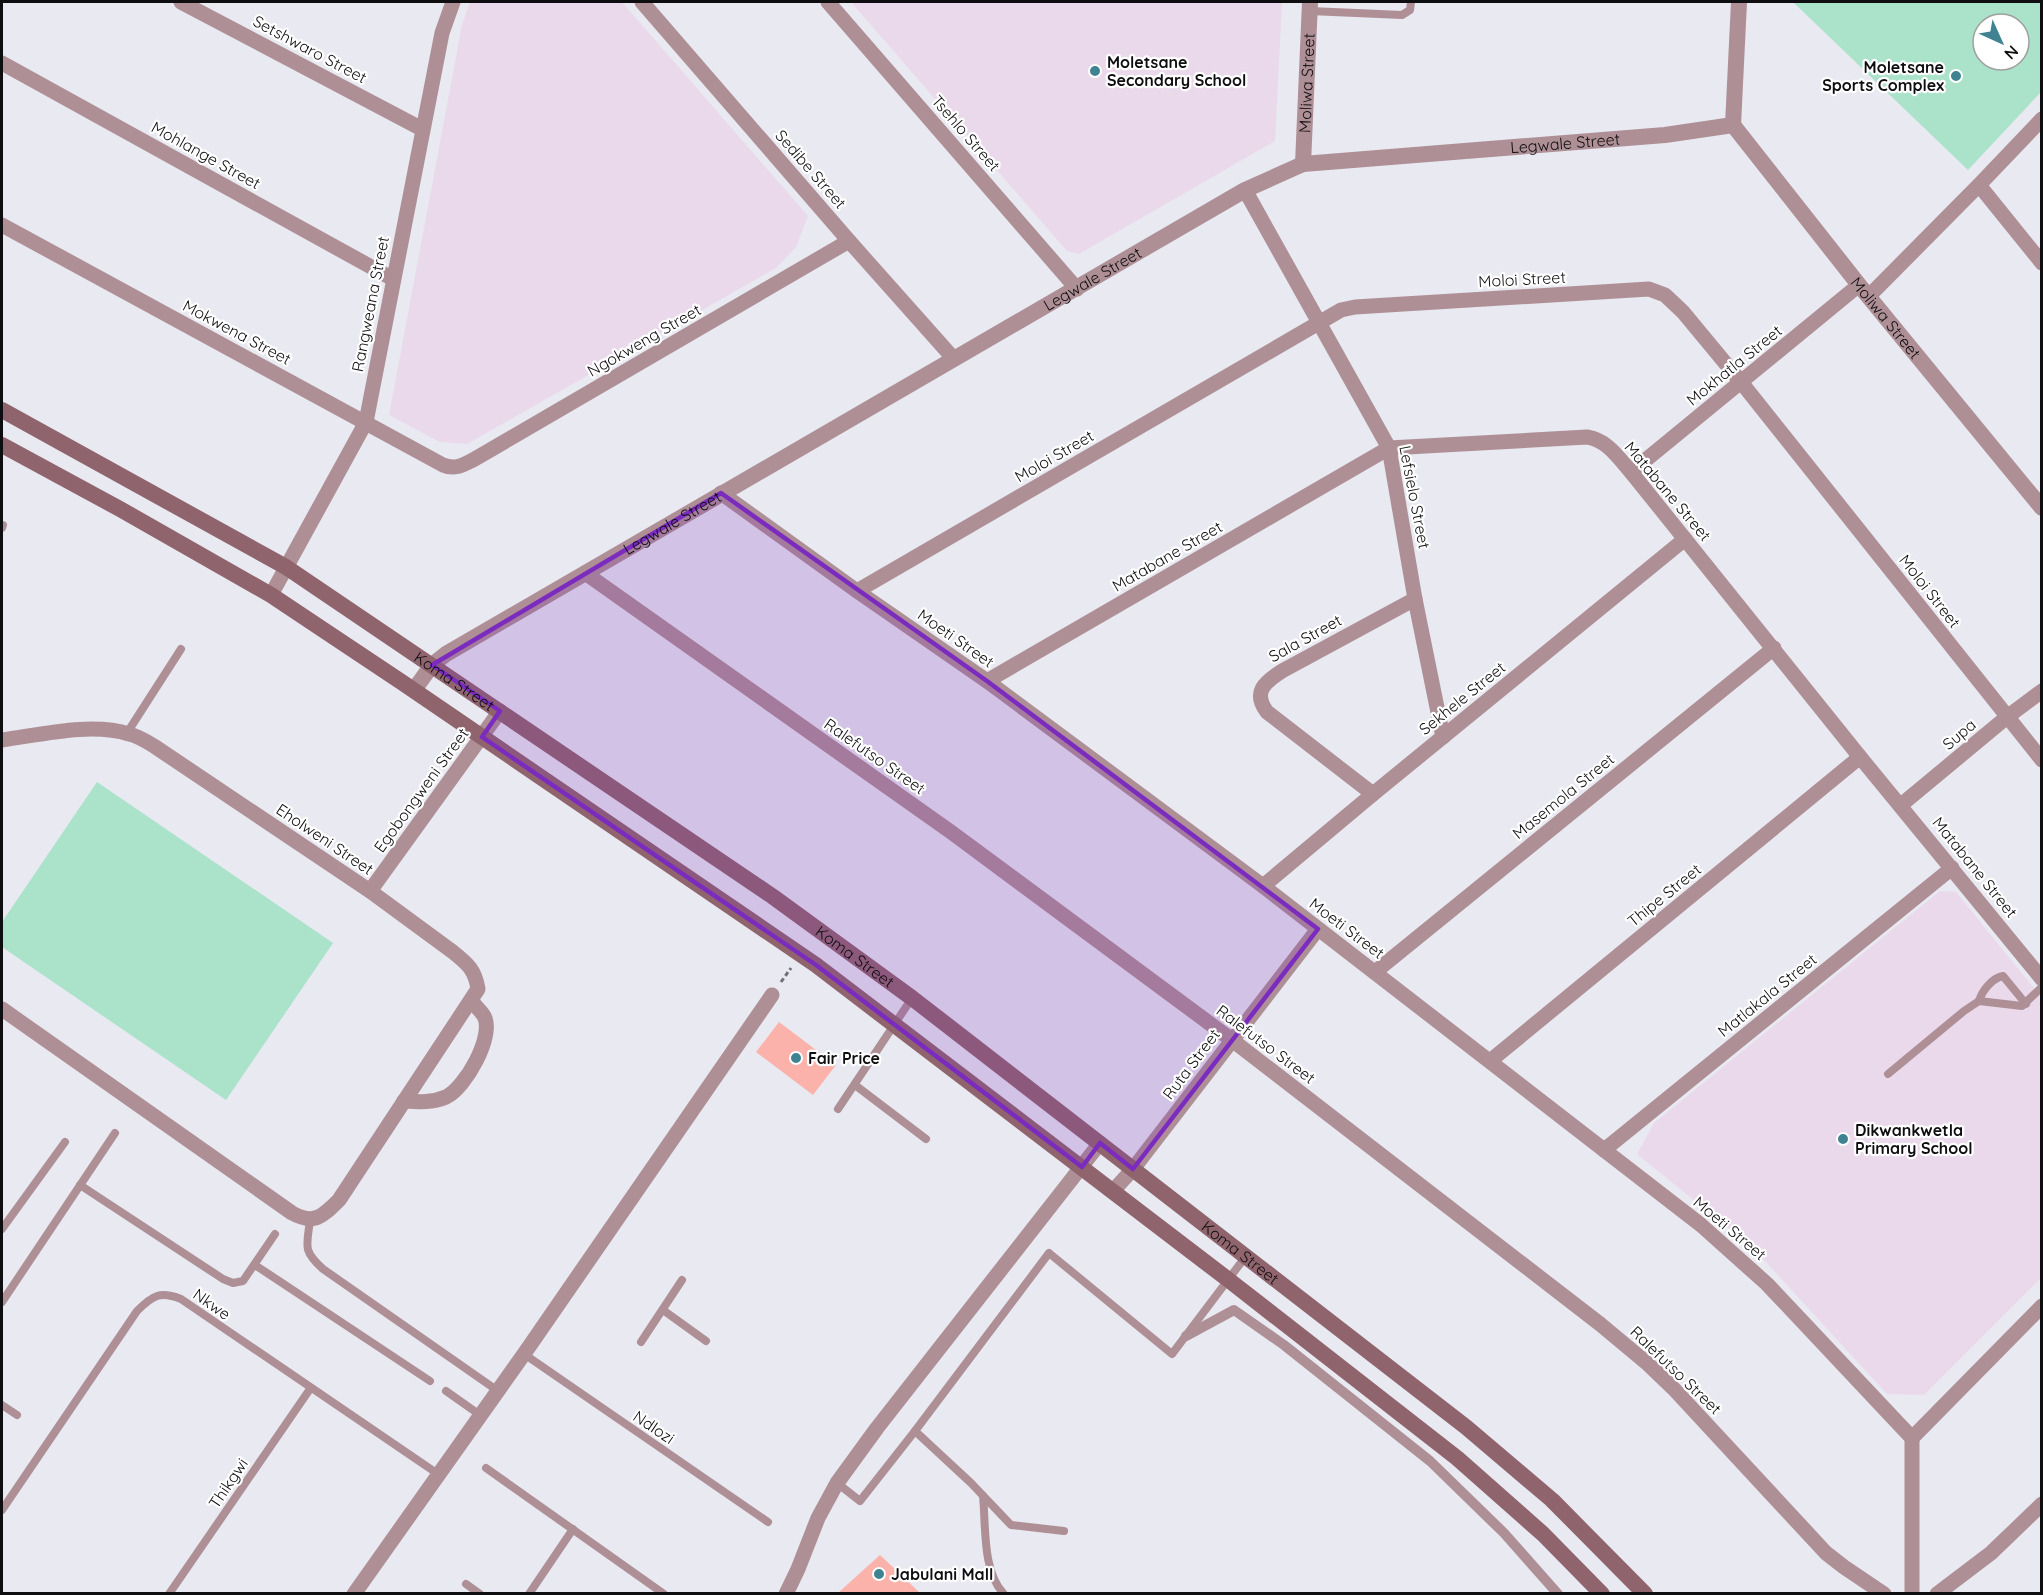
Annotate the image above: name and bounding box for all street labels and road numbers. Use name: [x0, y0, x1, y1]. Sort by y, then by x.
street label: Setshwaro Street: [250, 11, 370, 87]
street label: Moliwa Street: [1294, 33, 1319, 133]
street label: Tsehlo Street: [927, 91, 1005, 175]
street label: Mohlange Street: [148, 117, 264, 193]
street label: Sedibe Street: [771, 125, 851, 213]
street label: Legwale Street: [1509, 129, 1621, 157]
street label: Rangweana Street: [347, 235, 393, 373]
street label: Legwale Street: [1040, 242, 1145, 315]
street label: Moloi Street: [1478, 267, 1566, 291]
street label: Moliwa Street: [1846, 273, 1925, 363]
street label: Mokwena Street: [180, 295, 294, 369]
street label: Ngokweng Street: [584, 299, 704, 381]
street label: Mokhatla Street: [1682, 320, 1786, 410]
street label: Moloi Street: [1011, 425, 1097, 487]
street label: Matabane Street: [1621, 437, 1715, 545]
street label: Lefsielo Street: [1395, 444, 1435, 550]
street label: Legwale Street: [619, 486, 725, 559]
street label: Matabane Street: [1108, 516, 1226, 596]
street label: Moloi Street: [1895, 550, 1965, 632]
street label: Moeti Street: [914, 604, 998, 672]
street label: Sala Street: [1265, 610, 1345, 666]
street label: Koma Street: [411, 647, 498, 715]
street label: Sekhele Street: [1415, 657, 1509, 739]
street label: Ralefutso Street: [821, 714, 929, 798]
street label: Supa: [1938, 714, 1980, 754]
street label: Egobongweni Street: [369, 724, 473, 856]
street label: Masemola Street: [1508, 749, 1618, 843]
street label: Eholweni Street: [273, 799, 377, 879]
street label: Matabane Street: [1928, 813, 2022, 921]
street label: Thipe Street: [1623, 859, 1705, 931]
street label: Moeti Street: [1305, 893, 1389, 963]
street label: Koma Street: [812, 921, 898, 992]
street label: Matlakala Street: [1714, 949, 1820, 1041]
street label: Ralefutso Street: [1212, 1000, 1320, 1088]
street label: Ruta Street: [1158, 1025, 1224, 1103]
street label: Moeti Street: [1690, 1192, 1770, 1264]
street label: Koma Street: [1198, 1216, 1283, 1289]
street label: Nkwe: [189, 1284, 235, 1324]
street label: Ralefutso Street: [1626, 1322, 1726, 1418]
street label: Ndlozi: [630, 1406, 678, 1448]
street label: Thikgwi: [204, 1454, 252, 1512]

